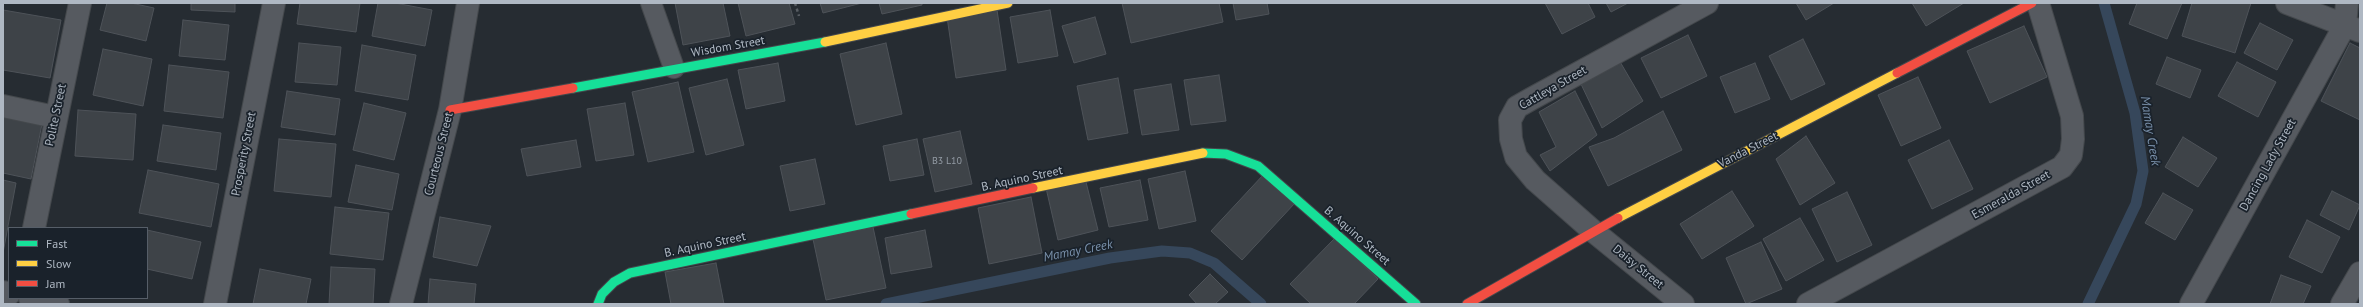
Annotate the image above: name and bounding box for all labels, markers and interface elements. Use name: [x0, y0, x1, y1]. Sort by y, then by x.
street label: Wisdom Street: [690, 33, 766, 61]
street label: Cattleya Street: [1517, 63, 1589, 113]
street label: Polite Street: [42, 83, 70, 147]
water label: Mamay Creek: [2137, 95, 2163, 167]
street label: Prosperity Street: [229, 111, 259, 197]
street label: Courteous Street: [422, 111, 456, 197]
street label: Dancing Lady Street: [2237, 116, 2299, 214]
street label: Vanda Street: [1716, 129, 1780, 171]
house number: B3 L10: [932, 155, 962, 167]
street label: B. Aquino Street: [980, 163, 1064, 195]
street label: Esmeralda Street: [1969, 168, 2053, 222]
street label: B. Aquino Street: [1321, 203, 1393, 269]
legend: [8, 227, 148, 299]
street label: B. Aquino Street: [663, 229, 747, 261]
text: Fast: [46, 236, 67, 251]
water label: Mamay Creek: [1042, 237, 1114, 265]
street label: Daisy Street: [1610, 242, 1666, 292]
text: Slow: [46, 256, 71, 271]
text: Jam: [46, 276, 65, 291]

